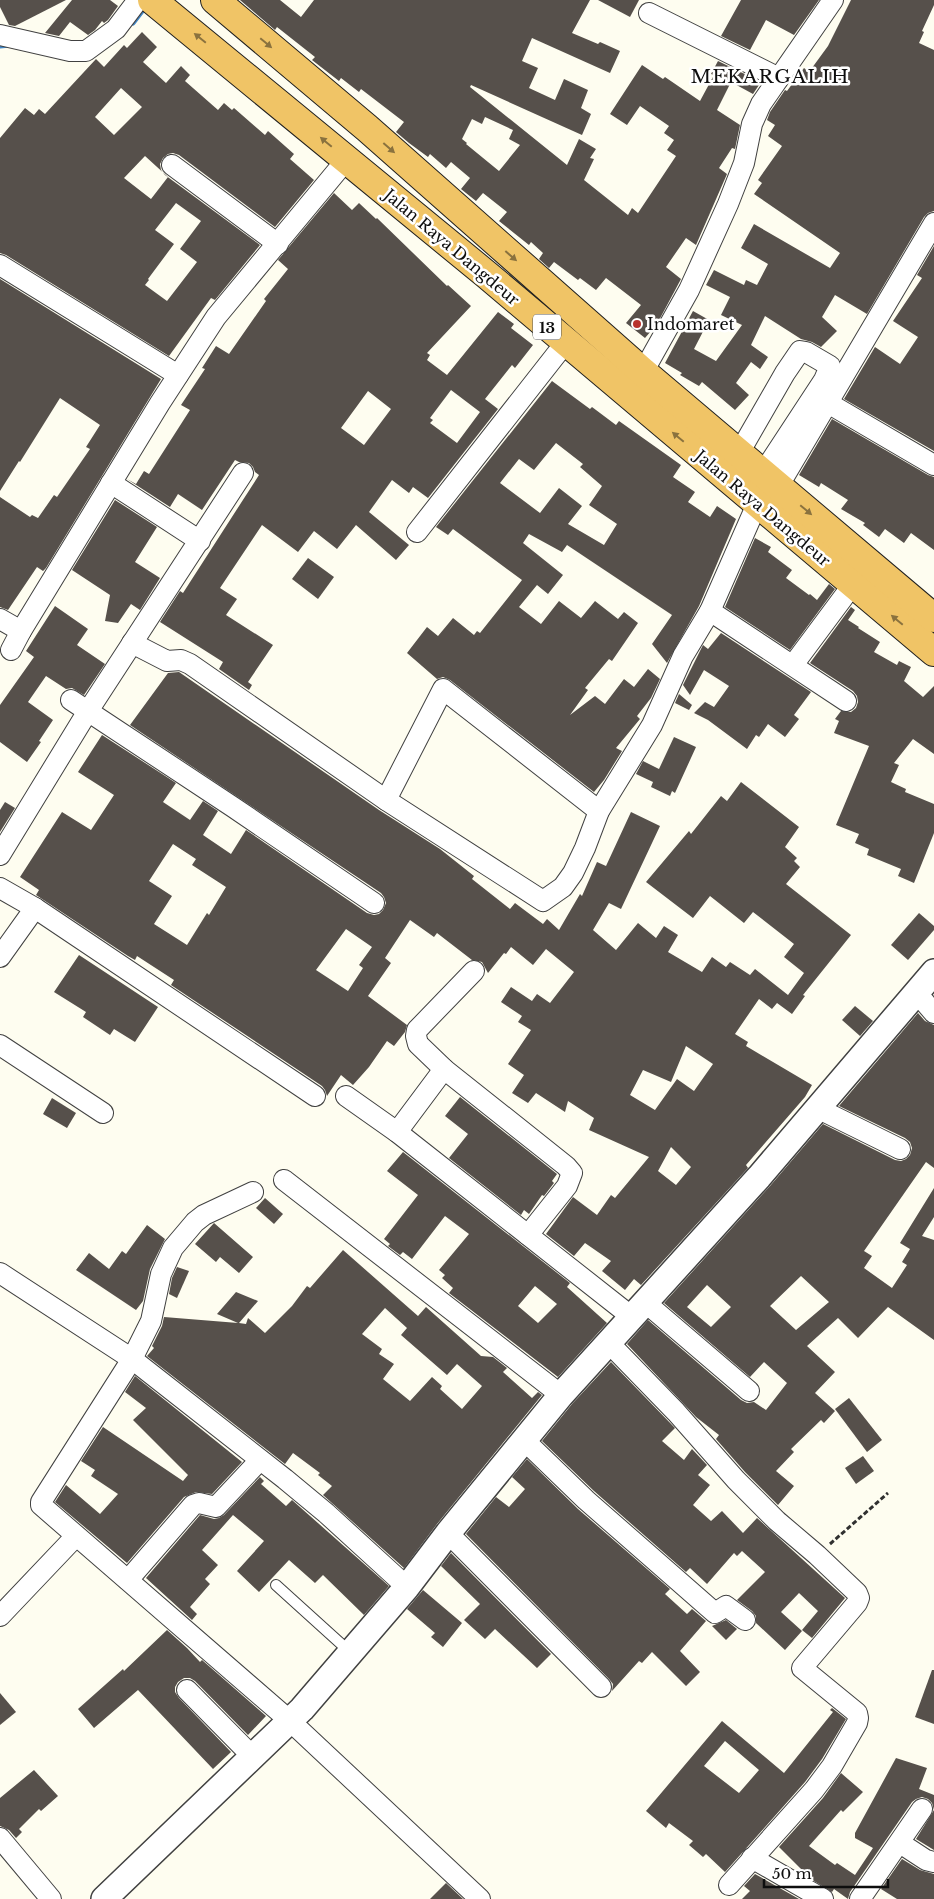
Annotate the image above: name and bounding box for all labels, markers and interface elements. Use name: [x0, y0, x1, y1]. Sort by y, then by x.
one-way arrow: [194, 33, 207, 44]
one-way arrow: [259, 37, 272, 48]
district label: MEKARGALIH: [691, 65, 849, 88]
one-way arrow: [320, 136, 332, 148]
one-way arrow: [383, 142, 395, 154]
street label: Jalan Raya Dangdeur: [379, 183, 524, 310]
one-way arrow: [505, 250, 518, 261]
road number: 13: [533, 314, 561, 340]
place label: Indomaret: [647, 314, 735, 334]
marker: Indomaret: [631, 318, 643, 330]
one-way arrow: [672, 432, 685, 443]
street label: Jalan Raya Dangdeur: [690, 444, 835, 571]
one-way arrow: [800, 505, 813, 516]
one-way arrow: [891, 615, 903, 626]
scale bar: [764, 1856, 888, 1888]
text: 50 m: [772, 1864, 812, 1883]

